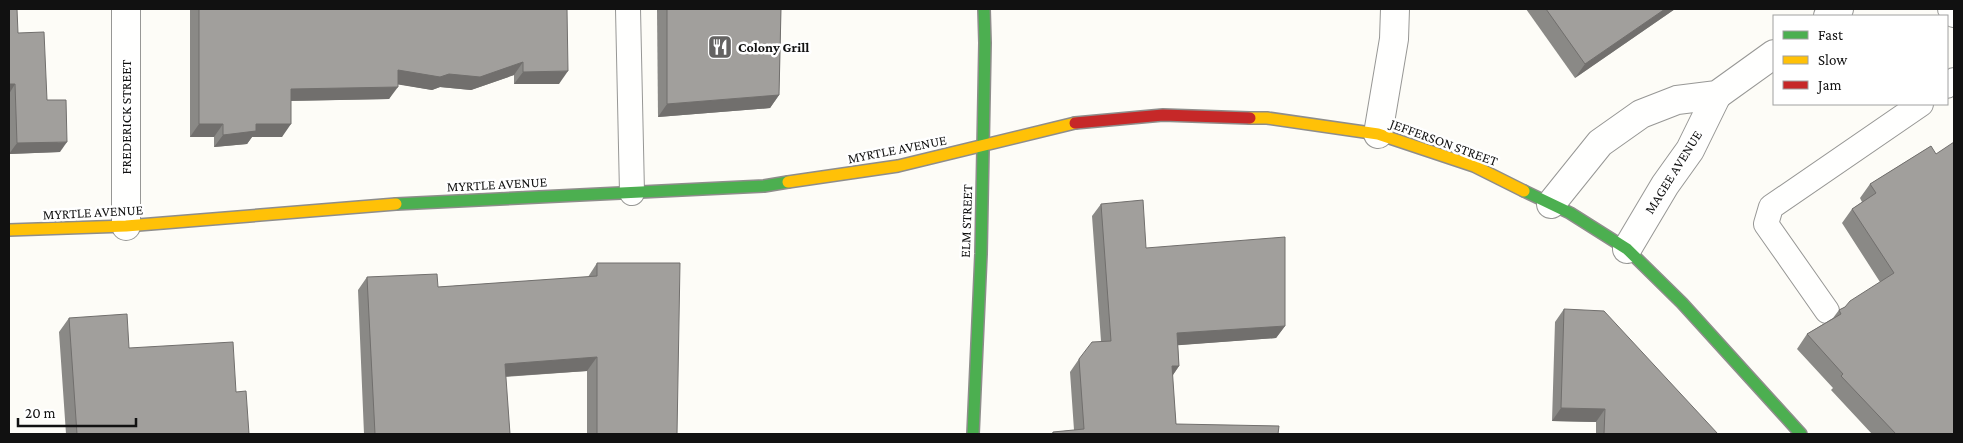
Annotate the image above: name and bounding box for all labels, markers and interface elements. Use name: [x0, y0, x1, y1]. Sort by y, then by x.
legend: [1773, 15, 1948, 105]
text: Fast: [1818, 27, 1844, 43]
restaurant icon: Colony Grill: [707, 34, 733, 60]
place label: Colony Grill: [738, 39, 809, 55]
text: Slow: [1818, 52, 1848, 68]
street label: FREDERICK STREET: [118, 59, 134, 174]
text: Jam: [1816, 77, 1841, 94]
street label: JEFFERSON STREET: [1386, 114, 1500, 169]
street label: MAGEE AVENUE: [1641, 127, 1705, 217]
street label: MYRTLE AVENUE: [846, 131, 948, 166]
street label: MYRTLE AVENUE: [446, 173, 548, 195]
street label: ELM STREET: [957, 184, 975, 258]
street label: MYRTLE AVENUE: [42, 201, 144, 223]
scale bar: [18, 396, 135, 428]
text: 20 m: [25, 405, 56, 421]

